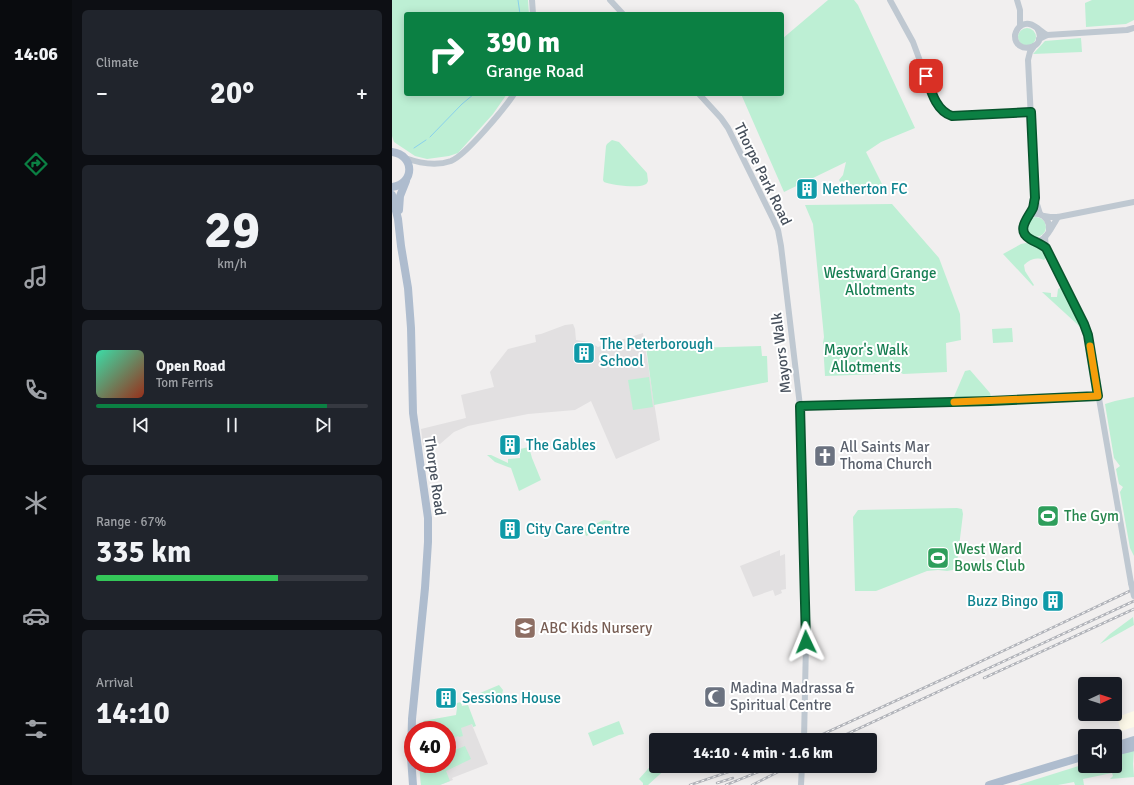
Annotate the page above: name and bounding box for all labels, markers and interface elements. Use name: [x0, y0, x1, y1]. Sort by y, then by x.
text: 390 m: [486, 26, 560, 60]
icon: right: [420, 28, 472, 80]
text: 14:06: [14, 43, 58, 65]
text: Climate: [96, 55, 139, 71]
pin: [909, 59, 943, 93]
text: Grange Road: [486, 60, 584, 82]
icon: arrive: [915, 65, 937, 87]
text: 20°: [210, 75, 254, 112]
text: −: [96, 80, 108, 107]
text: +: [356, 80, 368, 107]
street label: Thorpe Park Road: [730, 120, 796, 228]
icon: directions: [22, 150, 50, 178]
building icon: Netherton FC: [794, 176, 820, 202]
place label: Netherton FC: [822, 180, 908, 198]
text: 29: [204, 198, 260, 262]
text: km/h: [217, 256, 247, 272]
icon: music: [22, 263, 50, 291]
park label: Westward Grange Allotments: [824, 264, 936, 299]
street label: Mayors Walk: [767, 311, 795, 394]
place label: The Peterborough School: [600, 335, 713, 370]
building icon: The Peterborough School: [571, 340, 597, 366]
park label: Mayor's Walk Allotments: [824, 341, 909, 376]
text: Open Road: [156, 357, 226, 375]
text: Tom Ferris: [156, 375, 213, 391]
icon: phone: [22, 376, 50, 404]
icon: previous: [130, 414, 152, 436]
icon: pause: [221, 414, 243, 436]
icon: next: [312, 414, 334, 436]
building icon: The Gables: [497, 432, 523, 458]
street label: Thorpe Road: [421, 435, 449, 517]
place label: The Gables: [526, 436, 596, 454]
place label: All Saints Mar Thoma Church: [840, 438, 932, 473]
church icon: All Saints Mar Thoma Church: [812, 443, 838, 469]
icon: climate: [22, 489, 50, 517]
sports icon: The Gym: [1035, 503, 1061, 529]
place label: The Gym: [1064, 507, 1119, 525]
text: Range · 67%: [96, 514, 166, 530]
building icon: City Care Centre: [497, 516, 523, 542]
place label: City Care Centre: [526, 520, 630, 538]
text: 335 km: [96, 534, 191, 571]
place label: West Ward Bowls Club: [954, 540, 1025, 575]
sports icon: West Ward Bowls Club: [925, 545, 951, 571]
building icon: Buzz Bingo: [1040, 588, 1066, 614]
place label: Buzz Bingo: [967, 592, 1038, 610]
icon: car: [22, 602, 50, 630]
school or university icon: ABC Kids Nursery: [512, 615, 538, 641]
place label: ABC Kids Nursery: [540, 619, 652, 637]
position arrow: [785, 621, 827, 663]
text: Arrival: [96, 675, 133, 691]
north arrow: [1078, 677, 1122, 721]
map controls: [1078, 677, 1122, 773]
place label: Madina Madrassa & Spiritual Centre: [730, 679, 855, 714]
mosque icon: Madina Madrassa & Spiritual Centre: [702, 684, 728, 710]
building icon: Sessions House: [433, 685, 459, 711]
place label: Sessions House: [462, 689, 561, 707]
text: 14:10: [96, 695, 170, 732]
icon: filters: [22, 715, 50, 743]
speed limit sign: 40: [404, 721, 456, 773]
button: sound: [1078, 729, 1122, 773]
text: 14:10 · 4 min · 1.6 km: [693, 744, 833, 762]

